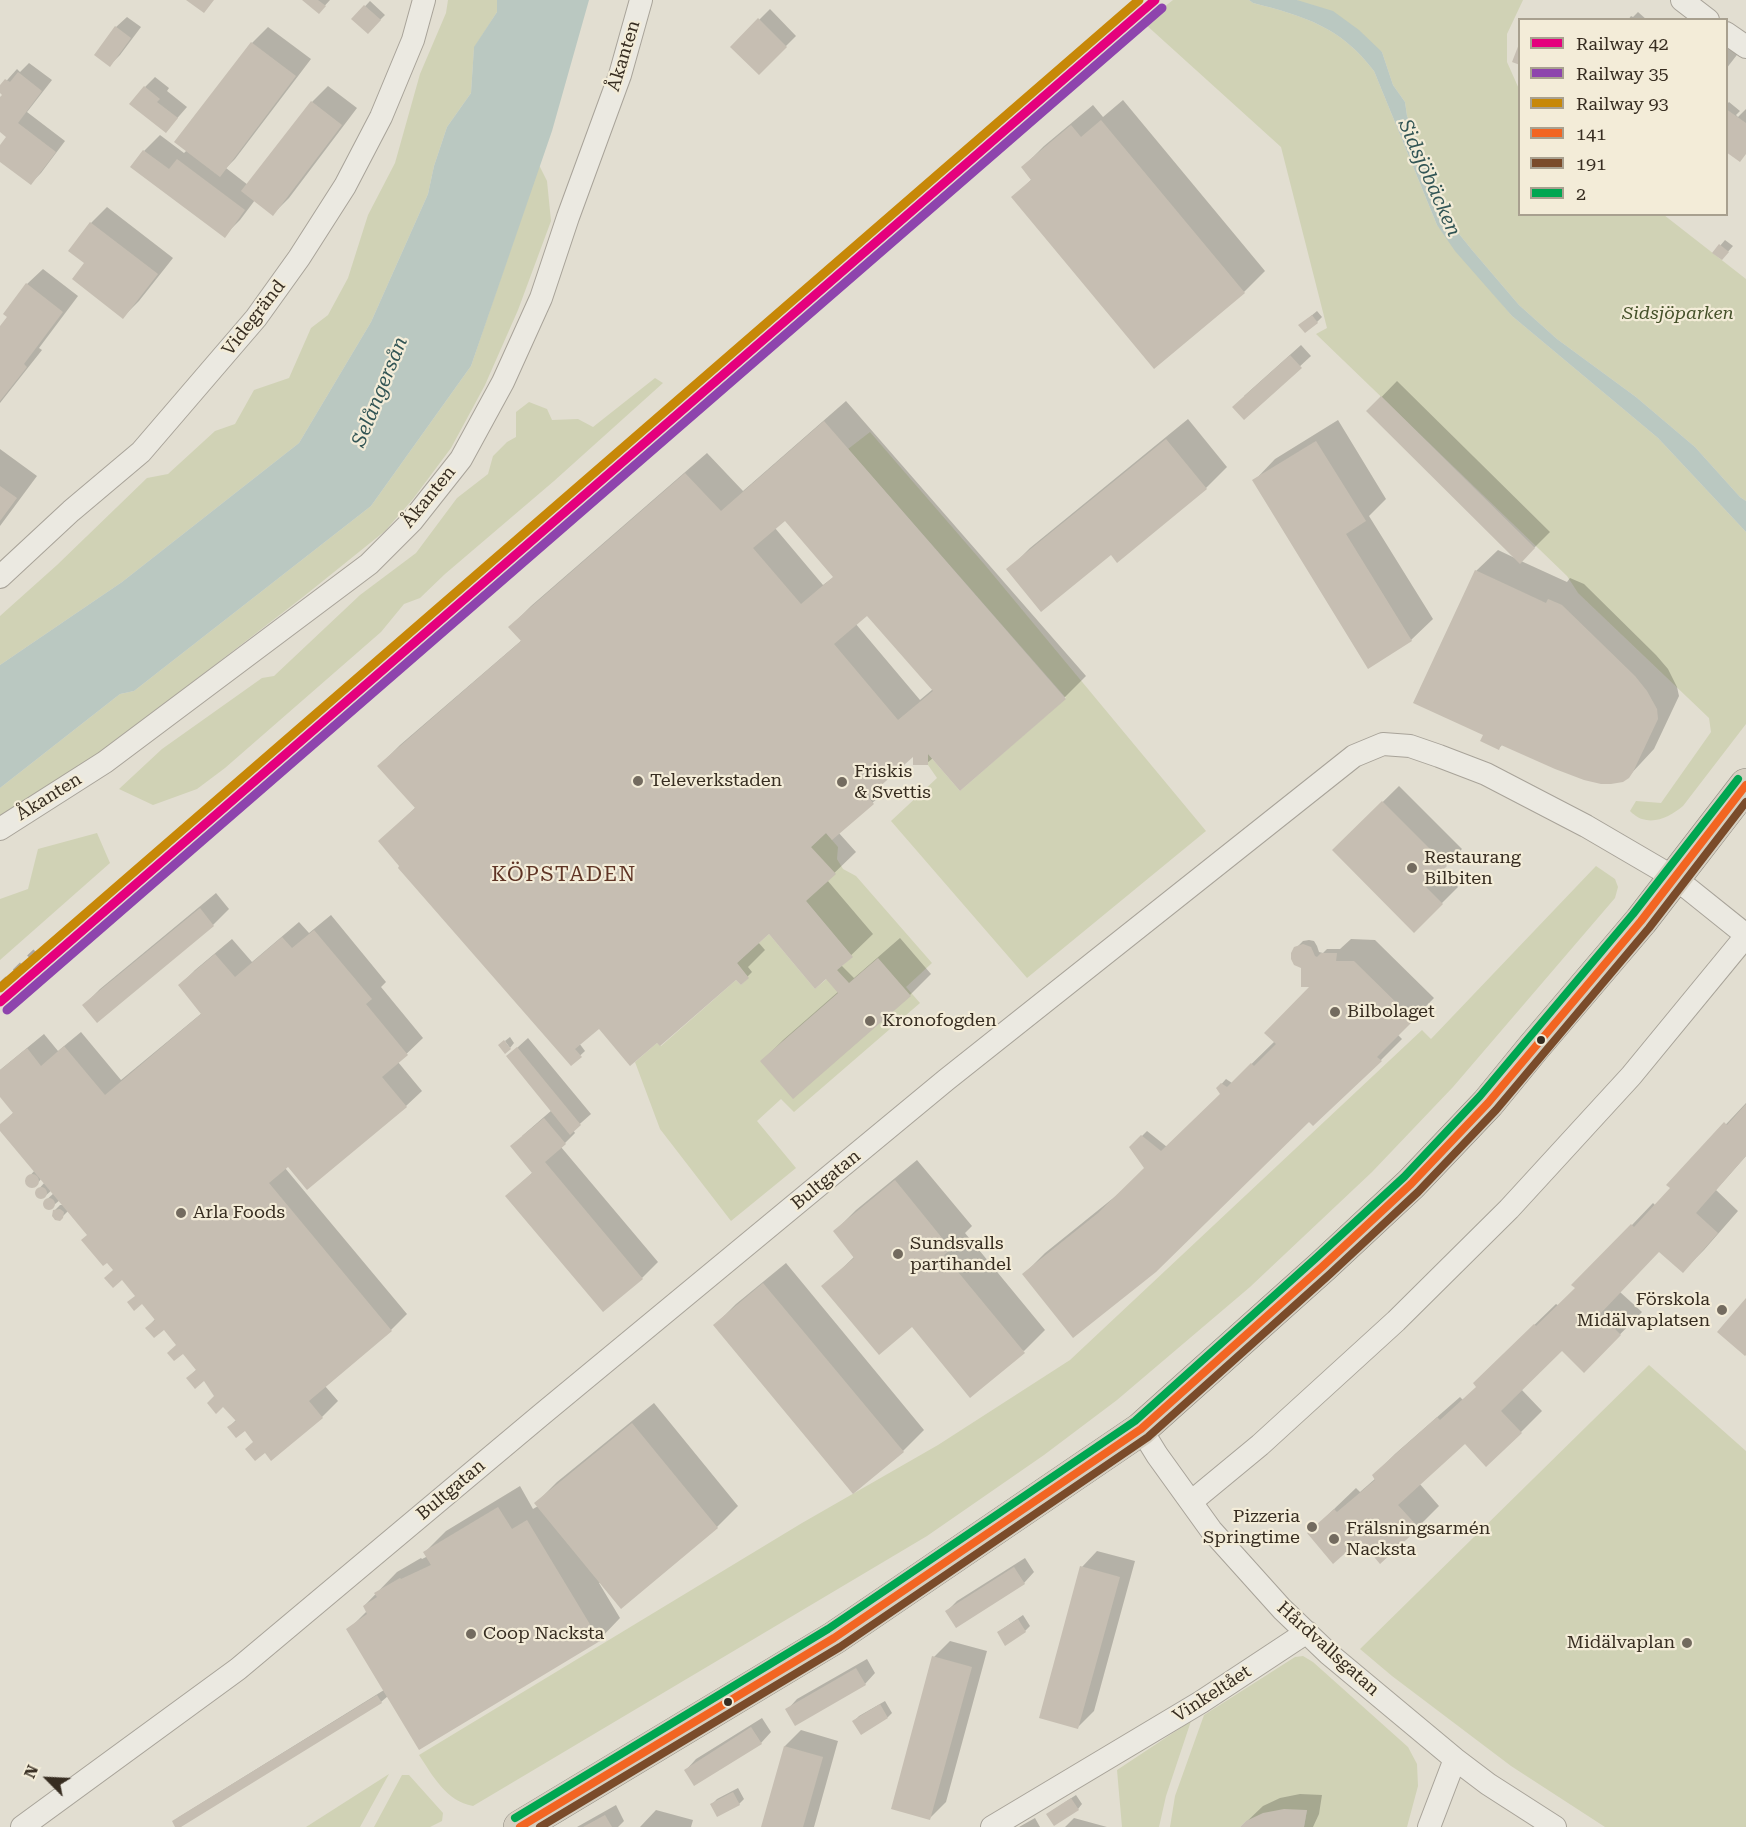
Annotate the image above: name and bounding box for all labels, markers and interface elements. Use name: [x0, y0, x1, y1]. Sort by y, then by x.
street label: Åkanten: [603, 18, 645, 94]
legend: [1518, 18, 1728, 216]
text: Railway 42: [1576, 33, 1669, 54]
text: Railway 35: [1576, 63, 1669, 84]
text: Railway 93: [1576, 93, 1669, 114]
water label: Sidsjöbäcken: [1392, 116, 1466, 240]
text: 141: [1576, 123, 1606, 144]
text: 191: [1576, 153, 1606, 174]
text: 2: [1576, 183, 1586, 204]
street label: Videgränd: [218, 276, 290, 360]
park label: Sidsjöparken: [1622, 303, 1734, 325]
water label: Selångersån: [347, 333, 413, 451]
street label: Åkanten: [398, 462, 460, 532]
place label: Friskis & Svettis: [854, 761, 931, 804]
street label: Åkanten: [12, 768, 86, 826]
place label: Televerkstaden: [650, 770, 782, 792]
marker: Televerkstaden: [631, 774, 645, 788]
marker: Friskis & Svettis: [835, 775, 849, 789]
place label: Restaurang Bilbiten: [1424, 847, 1521, 890]
marker: Restaurang Bilbiten: [1405, 861, 1419, 875]
district label: KÖPSTADEN: [491, 862, 637, 888]
place label: Bilbolaget: [1347, 1001, 1435, 1023]
marker: Bilbolaget: [1328, 1005, 1342, 1019]
place label: Kronofogden: [882, 1010, 997, 1032]
marker: Kronofogden: [863, 1014, 877, 1028]
unlabelled marker: [1535, 1034, 1547, 1046]
street label: Bultgatan: [787, 1146, 865, 1214]
place label: Arla Foods: [193, 1202, 285, 1224]
marker: Arla Foods: [174, 1206, 188, 1220]
place label: Sundsvalls partihandel: [910, 1233, 1011, 1276]
marker: Sundsvalls partihandel: [891, 1247, 905, 1261]
place label: Förskola Midälvaplatsen: [1577, 1289, 1710, 1332]
marker: Förskola Midälvaplatsen: [1715, 1303, 1729, 1317]
street label: Bultgatan: [412, 1455, 490, 1525]
place label: Pizzeria Springtime: [1203, 1506, 1300, 1549]
place label: Frälsningsarmén Nacksta: [1346, 1518, 1490, 1561]
marker: Pizzeria Springtime: [1305, 1520, 1319, 1534]
marker: Frälsningsarmén Nacksta: [1327, 1532, 1341, 1546]
street label: Hårdvallsgatan: [1272, 1597, 1384, 1701]
place label: Coop Nacksta: [483, 1623, 604, 1645]
marker: Coop Nacksta: [464, 1627, 478, 1641]
place label: Midälvaplan: [1567, 1632, 1675, 1654]
marker: Midälvaplan: [1680, 1636, 1694, 1650]
street label: Vinkeltået: [1169, 1661, 1255, 1727]
unlabelled marker: [722, 1696, 734, 1708]
north arrow: [18, 1749, 78, 1809]
text: N: [20, 1762, 42, 1781]

